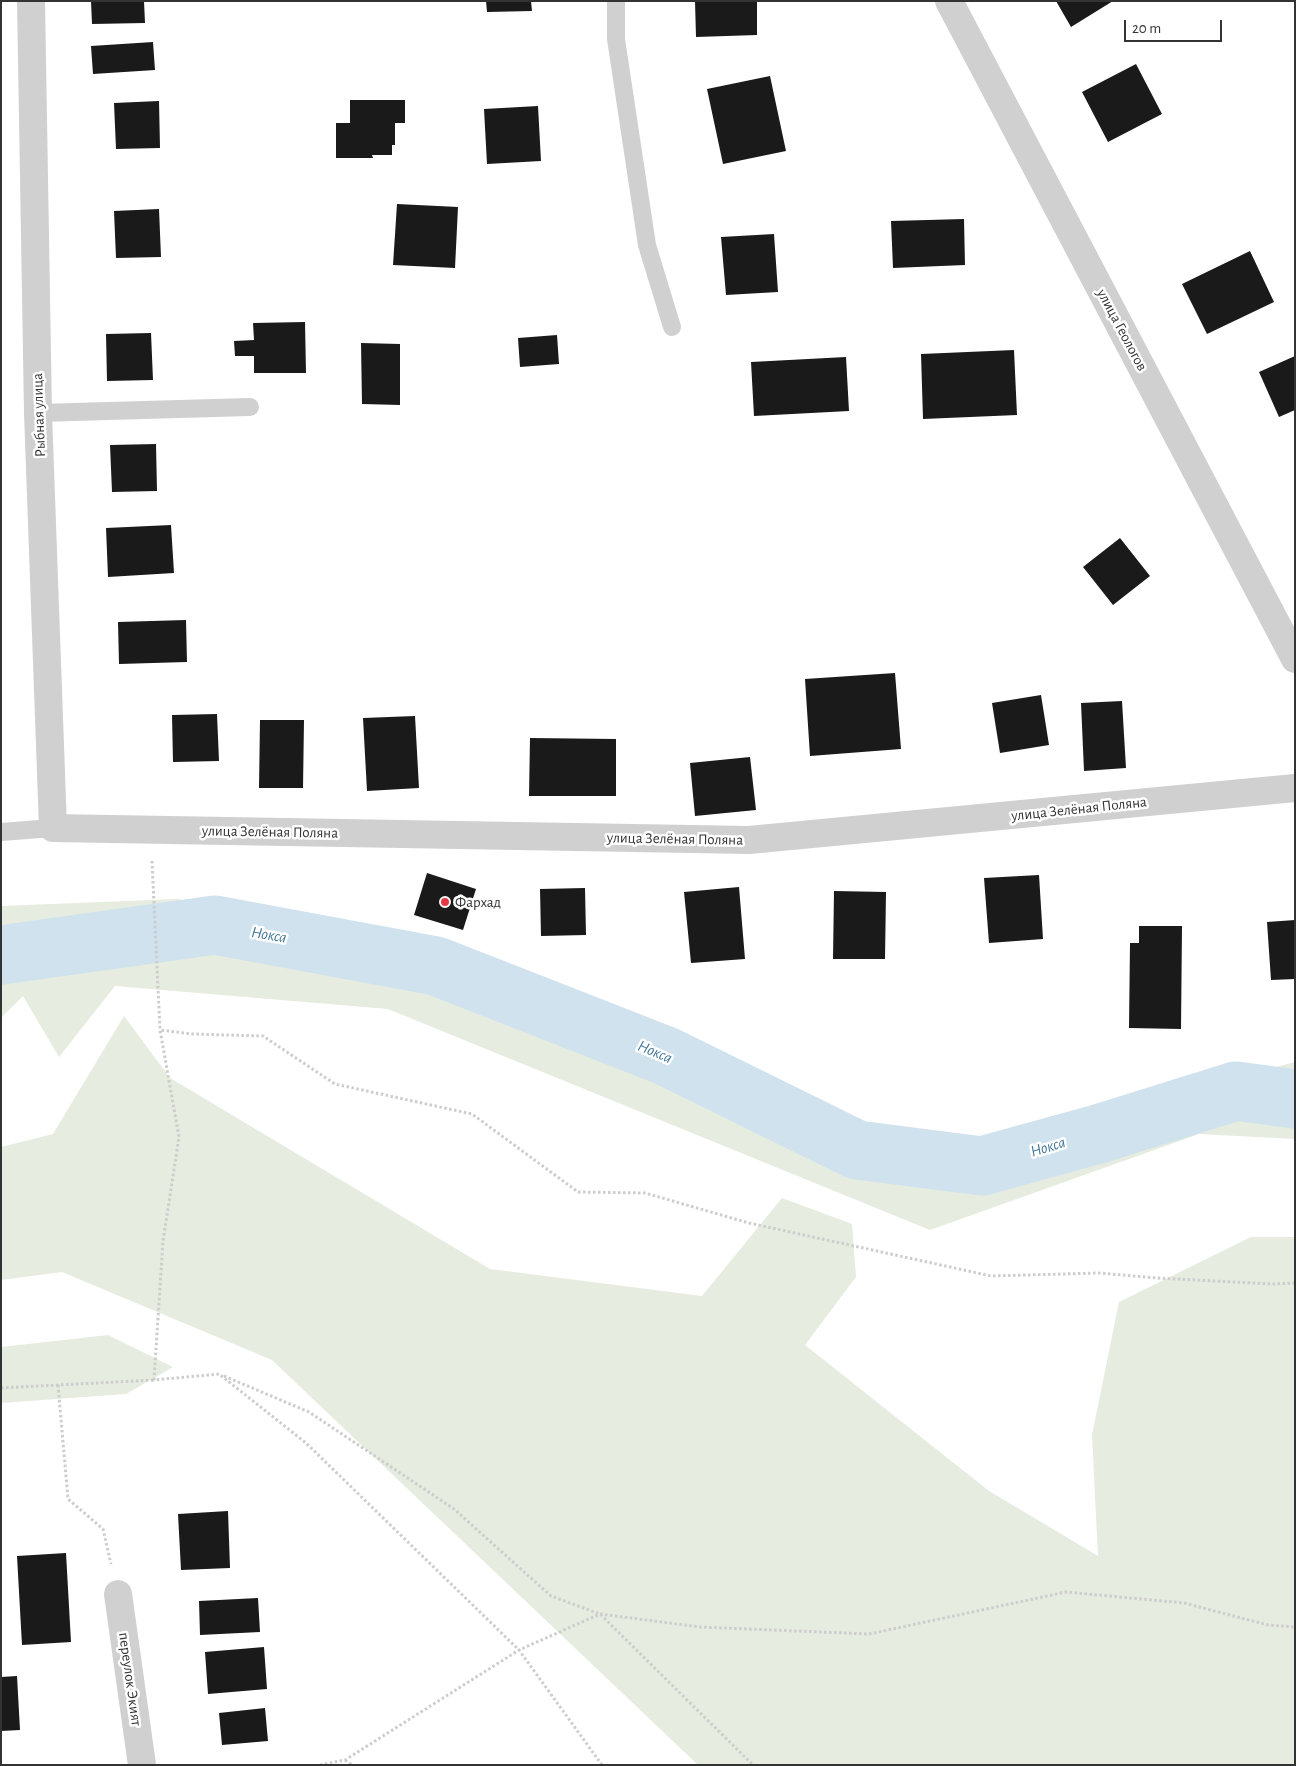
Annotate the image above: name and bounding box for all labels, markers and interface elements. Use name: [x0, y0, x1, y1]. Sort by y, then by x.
scale bar: [1126, 10, 1224, 42]
text: 20 m: [1132, 21, 1161, 36]
street label: улица Геологов: [1093, 286, 1151, 374]
street label: Рыбная улица: [29, 373, 49, 457]
street label: улица Зелёная Поляна: [1010, 793, 1148, 825]
street label: улица Зелёная Поляна: [202, 822, 338, 842]
street label: улица Зелёная Поляна: [607, 829, 743, 849]
place label: Фархад: [455, 893, 501, 911]
marker: Фархад: [439, 896, 451, 908]
water label: Нокса: [250, 922, 288, 948]
water label: Нокса: [635, 1036, 675, 1068]
water label: Нокса: [1028, 1133, 1068, 1161]
street label: переулок Экият: [115, 1631, 145, 1727]

